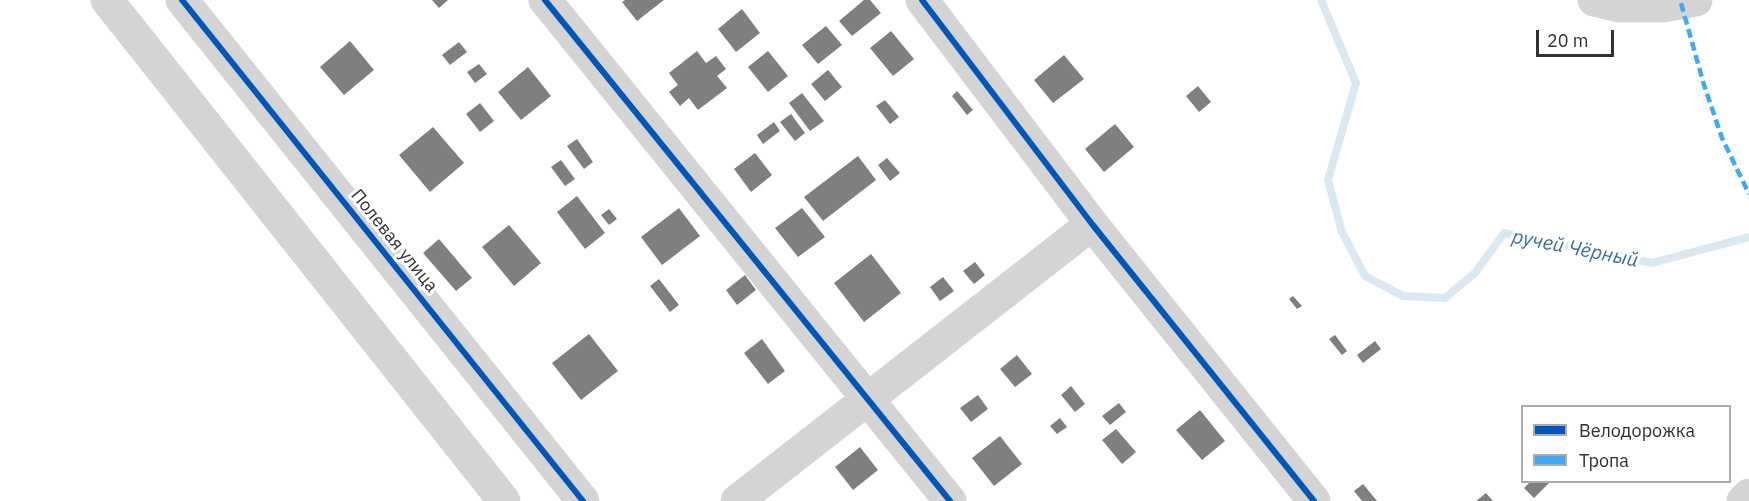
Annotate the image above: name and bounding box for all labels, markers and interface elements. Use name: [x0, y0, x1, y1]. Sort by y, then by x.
scale bar: [1539, 18, 1617, 56]
text: 20 m: [1547, 29, 1589, 52]
street label: Полевая улица: [346, 185, 442, 297]
water label: ручей Чёрный: [1510, 225, 1640, 273]
legend: [1521, 405, 1731, 483]
text: Велодорожка: [1579, 419, 1695, 442]
text: Тропа: [1579, 449, 1629, 472]

